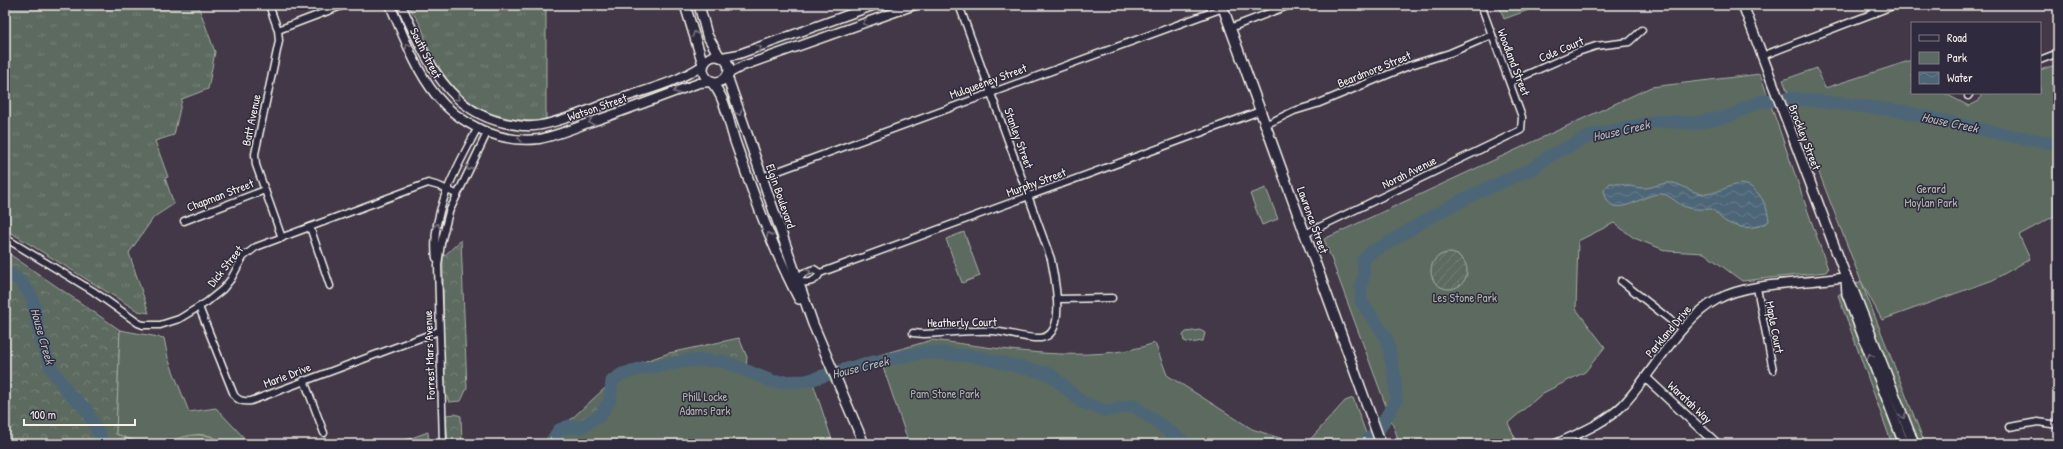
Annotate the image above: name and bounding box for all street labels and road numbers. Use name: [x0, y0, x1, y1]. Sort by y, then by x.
street label: South Street: [406, 25, 446, 82]
street label: Woodland Street: [1493, 26, 1535, 99]
street label: Cole Court: [1536, 32, 1587, 66]
street label: Beardmore Street: [1335, 46, 1414, 91]
street label: Mulqueeney Street: [947, 59, 1030, 103]
street label: Watson Street: [565, 89, 630, 125]
street label: Batt Avenue: [237, 92, 265, 147]
street label: Brockley Street: [1785, 102, 1826, 173]
street label: Stanley Street: [1000, 105, 1038, 172]
street label: Norah Avenue: [1379, 151, 1439, 193]
street label: Elgin Boulevard: [762, 161, 800, 231]
street label: Murphy Street: [1004, 163, 1069, 201]
street label: Chapman Street: [184, 174, 257, 216]
street label: Lawrence Street: [1293, 184, 1333, 256]
street label: Dick Street: [203, 241, 247, 290]
street label: Maple Court: [1762, 300, 1789, 355]
street label: Parkland Drive: [1641, 301, 1695, 361]
street label: Forrest Mars Avenue: [419, 310, 439, 401]
street label: Heatherly Court: [927, 313, 998, 331]
street label: Marie Drive: [261, 358, 313, 392]
street label: Waratah Way: [1664, 377, 1716, 427]

